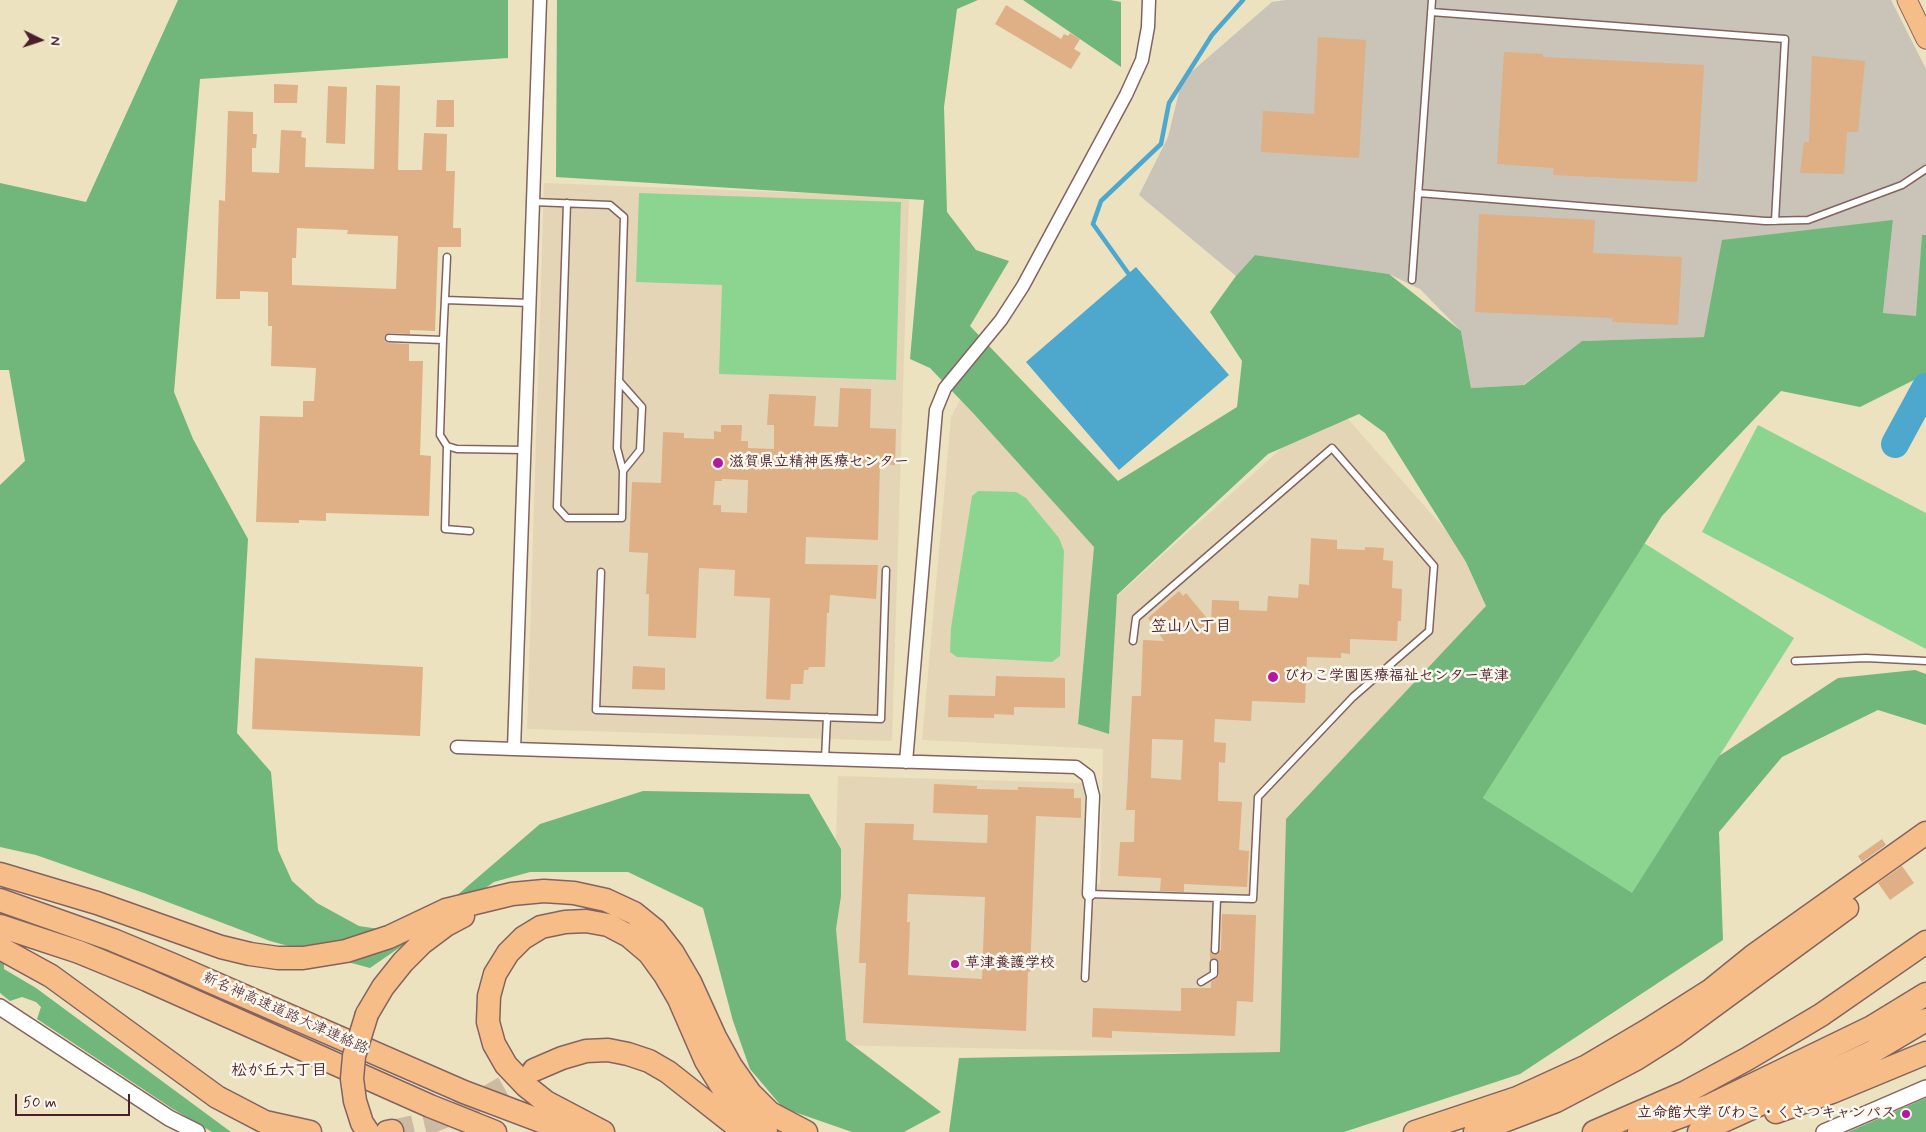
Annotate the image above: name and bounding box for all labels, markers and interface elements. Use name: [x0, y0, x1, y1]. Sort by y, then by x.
north arrow: [15, 15, 65, 65]
text: N: [46, 36, 64, 46]
place label: 滋賀県立精神医療センター: [729, 454, 909, 472]
marker: 滋賀県立精神医療センター: [711, 456, 725, 470]
district label: 笠山八丁目: [1151, 618, 1231, 638]
place label: びわこ学園医療福祉センター草津: [1284, 668, 1509, 686]
marker: びわこ学園医療福祉センター草津: [1266, 670, 1280, 684]
place label: 草津養護学校: [965, 955, 1055, 973]
marker: 草津養護学校: [949, 958, 961, 970]
street label: 新名神高速道路大津連絡路: [199, 969, 371, 1059]
district label: 松が丘六丁目: [231, 1062, 327, 1082]
scale bar: [18, 1084, 132, 1116]
text: 50 m: [23, 1093, 57, 1113]
place label: 立命館大学 びわこ・くさつキャンパス: [1637, 1105, 1896, 1123]
marker: 立命館大学 びわこ・くさつキャンパス: [1900, 1108, 1912, 1120]

